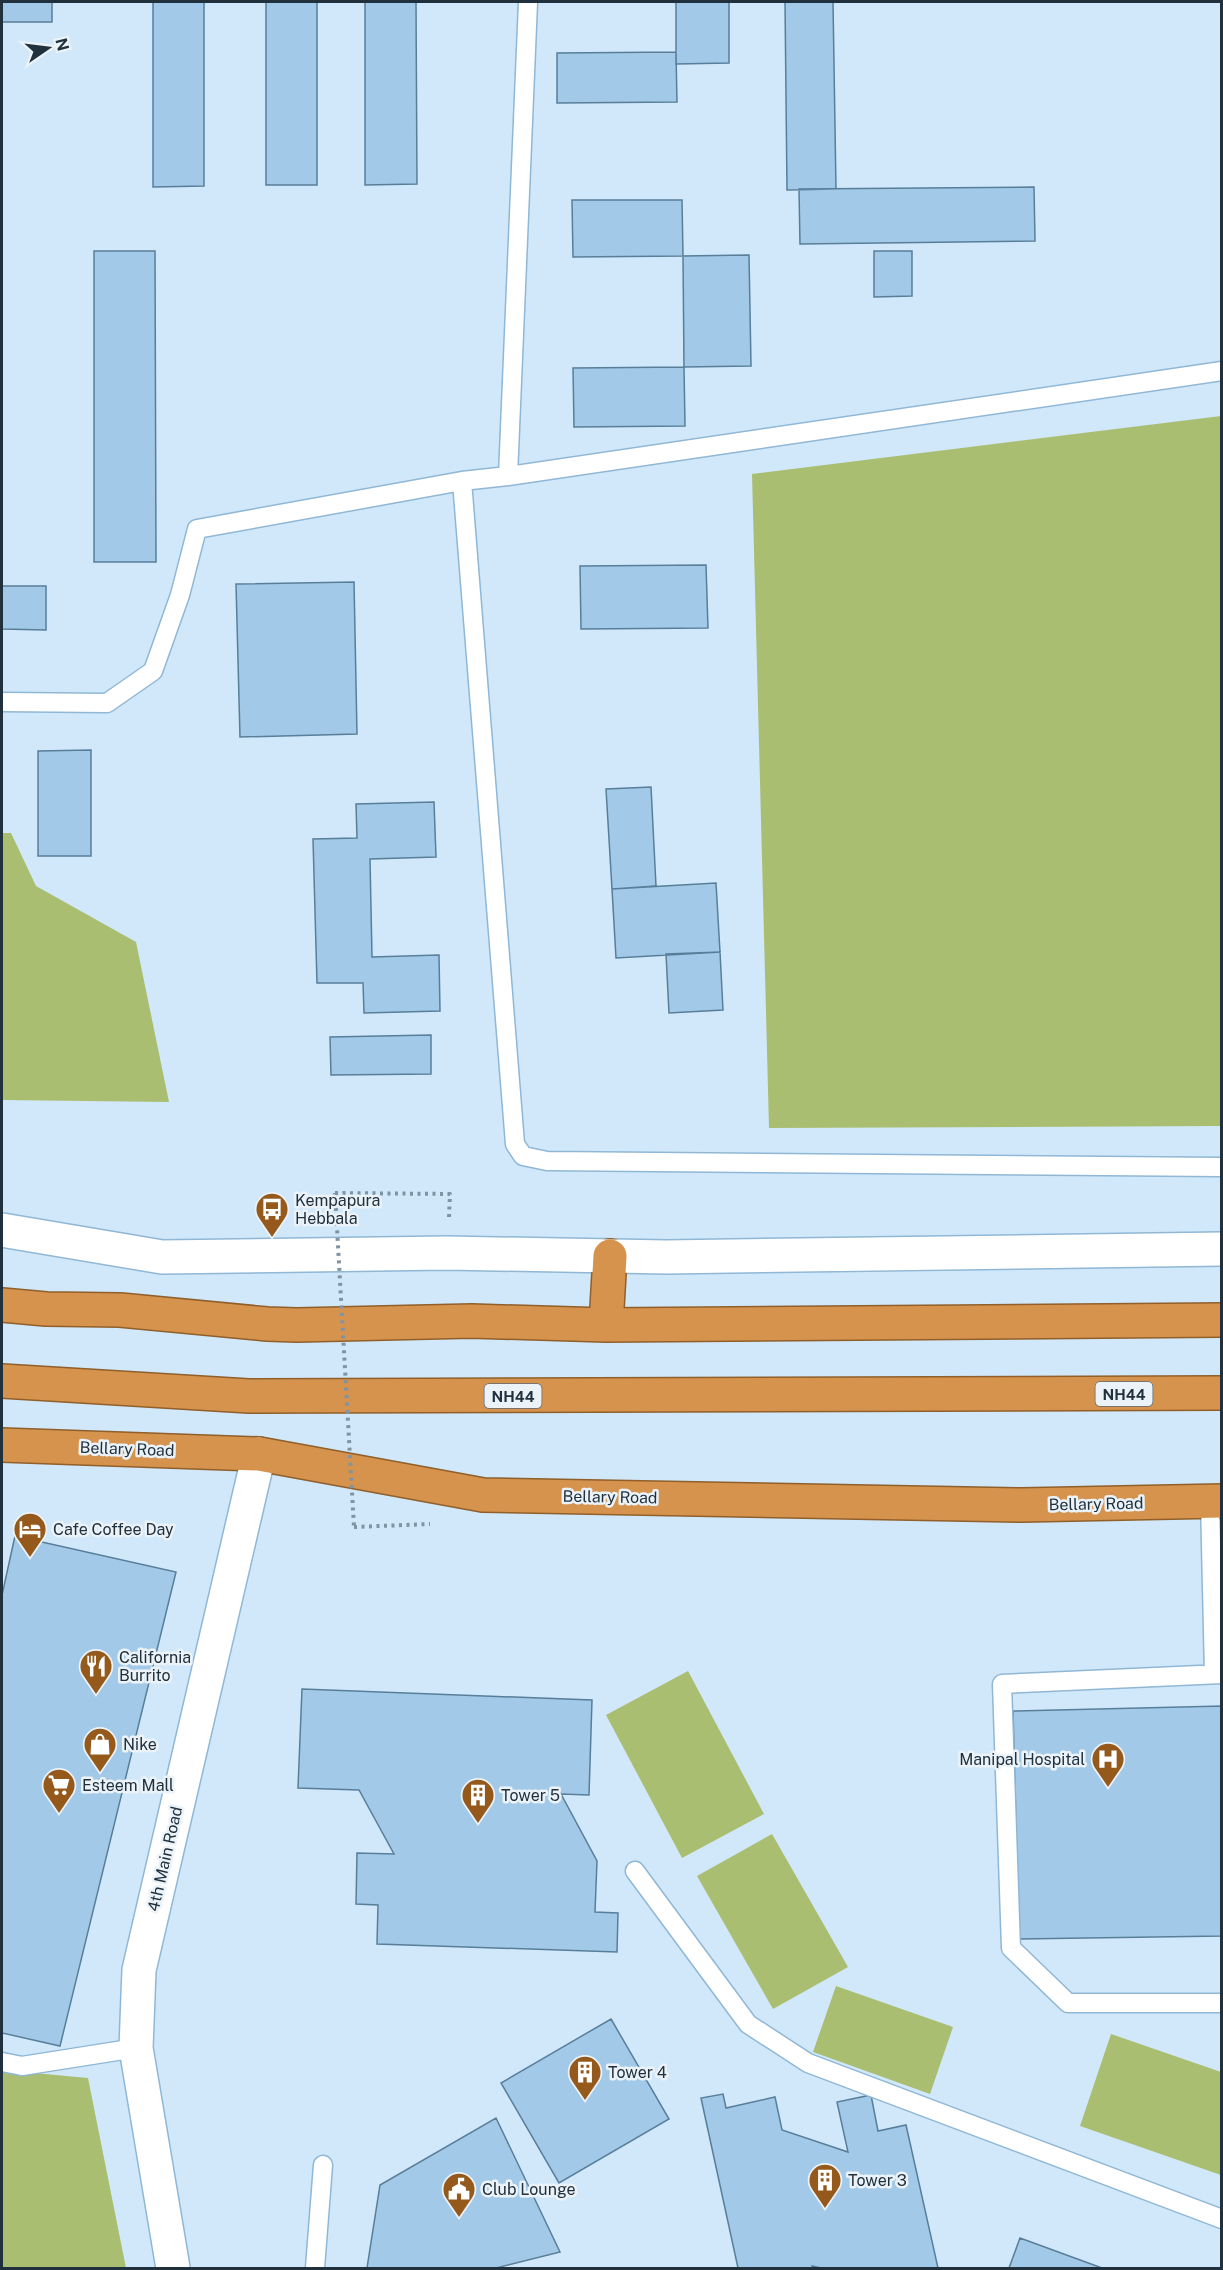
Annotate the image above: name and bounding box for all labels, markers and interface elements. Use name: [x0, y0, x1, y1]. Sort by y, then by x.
north arrow: [18, 18, 78, 78]
text: N: [51, 36, 73, 53]
bus stop icon: Kempapura Hebbala: [254, 1191, 290, 1238]
place label: Kempapura Hebbala: [295, 1191, 380, 1228]
road number: NH44: [1096, 1382, 1152, 1406]
road number: NH44: [484, 1384, 542, 1408]
street label: Bellary Road: [79, 1438, 175, 1460]
street label: Bellary Road: [562, 1487, 658, 1507]
street label: Bellary Road: [1048, 1494, 1144, 1514]
hotel icon: Cafe Coffee Day: [12, 1511, 48, 1558]
place label: Cafe Coffee Day: [53, 1520, 174, 1539]
restaurant icon: California Burrito: [78, 1648, 114, 1695]
place label: California Burrito: [119, 1648, 191, 1685]
shop icon: Nike: [82, 1726, 118, 1773]
place label: Nike: [123, 1735, 157, 1754]
hospital icon: Manipal Hospital: [1090, 1741, 1126, 1788]
place label: Manipal Hospital: [959, 1750, 1085, 1769]
supermarket icon: Esteem Mall: [41, 1767, 77, 1814]
place label: Esteem Mall: [82, 1776, 174, 1795]
building icon: Tower 5: [460, 1777, 496, 1824]
place label: Tower 5: [501, 1786, 560, 1805]
street label: 4th Main Road: [144, 1805, 186, 1913]
building icon: Tower 4: [567, 2054, 603, 2101]
place label: Tower 4: [608, 2063, 667, 2082]
building icon: Tower 3: [807, 2162, 843, 2209]
public building icon: Club Lounge: [441, 2171, 477, 2218]
place label: Tower 3: [848, 2171, 907, 2190]
place label: Club Lounge: [482, 2180, 576, 2199]

